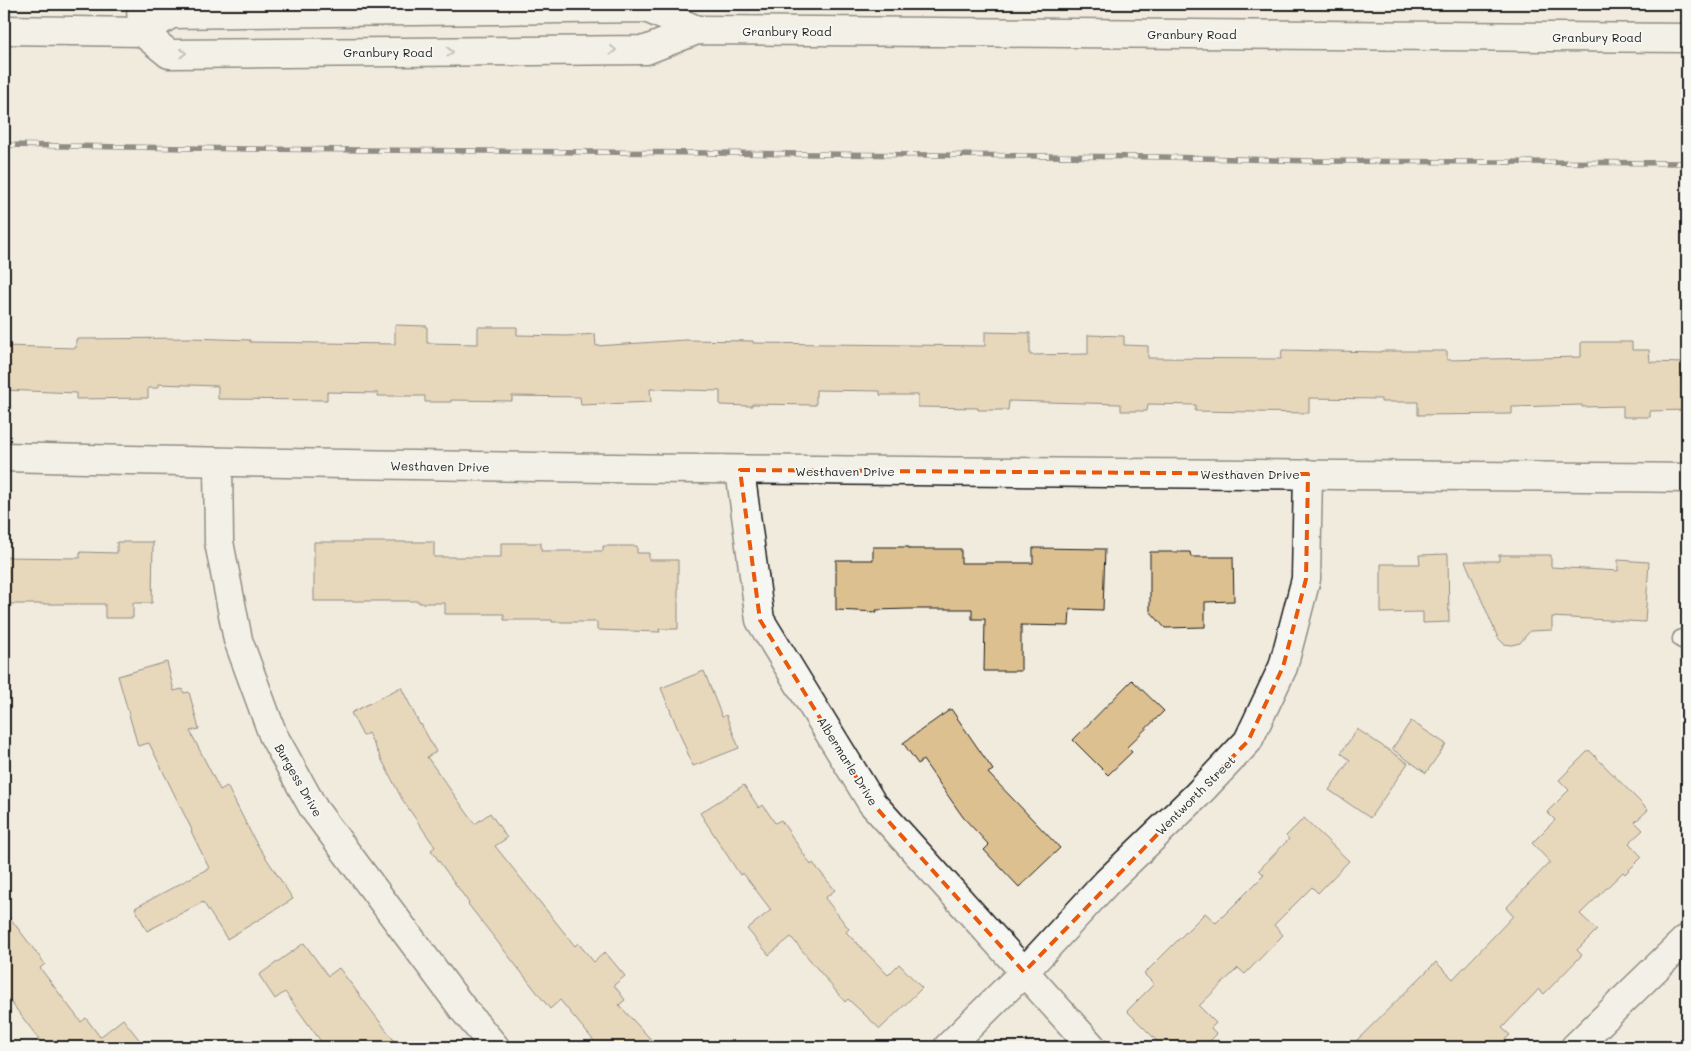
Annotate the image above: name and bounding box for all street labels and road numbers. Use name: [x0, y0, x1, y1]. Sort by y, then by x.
street label: Granbury Road: [742, 23, 832, 39]
street label: Granbury Road: [1147, 26, 1237, 42]
street label: Granbury Road: [1552, 29, 1642, 45]
street label: Granbury Road: [343, 44, 433, 60]
street label: Westhaven Drive: [390, 457, 490, 475]
street label: Westhaven Drive: [795, 463, 895, 479]
street label: Westhaven Drive: [1200, 466, 1300, 482]
street label: Albermarle Drive: [814, 714, 882, 808]
street label: Burgess Drive: [272, 741, 326, 819]
street label: Wentworth Street: [1152, 752, 1238, 838]

